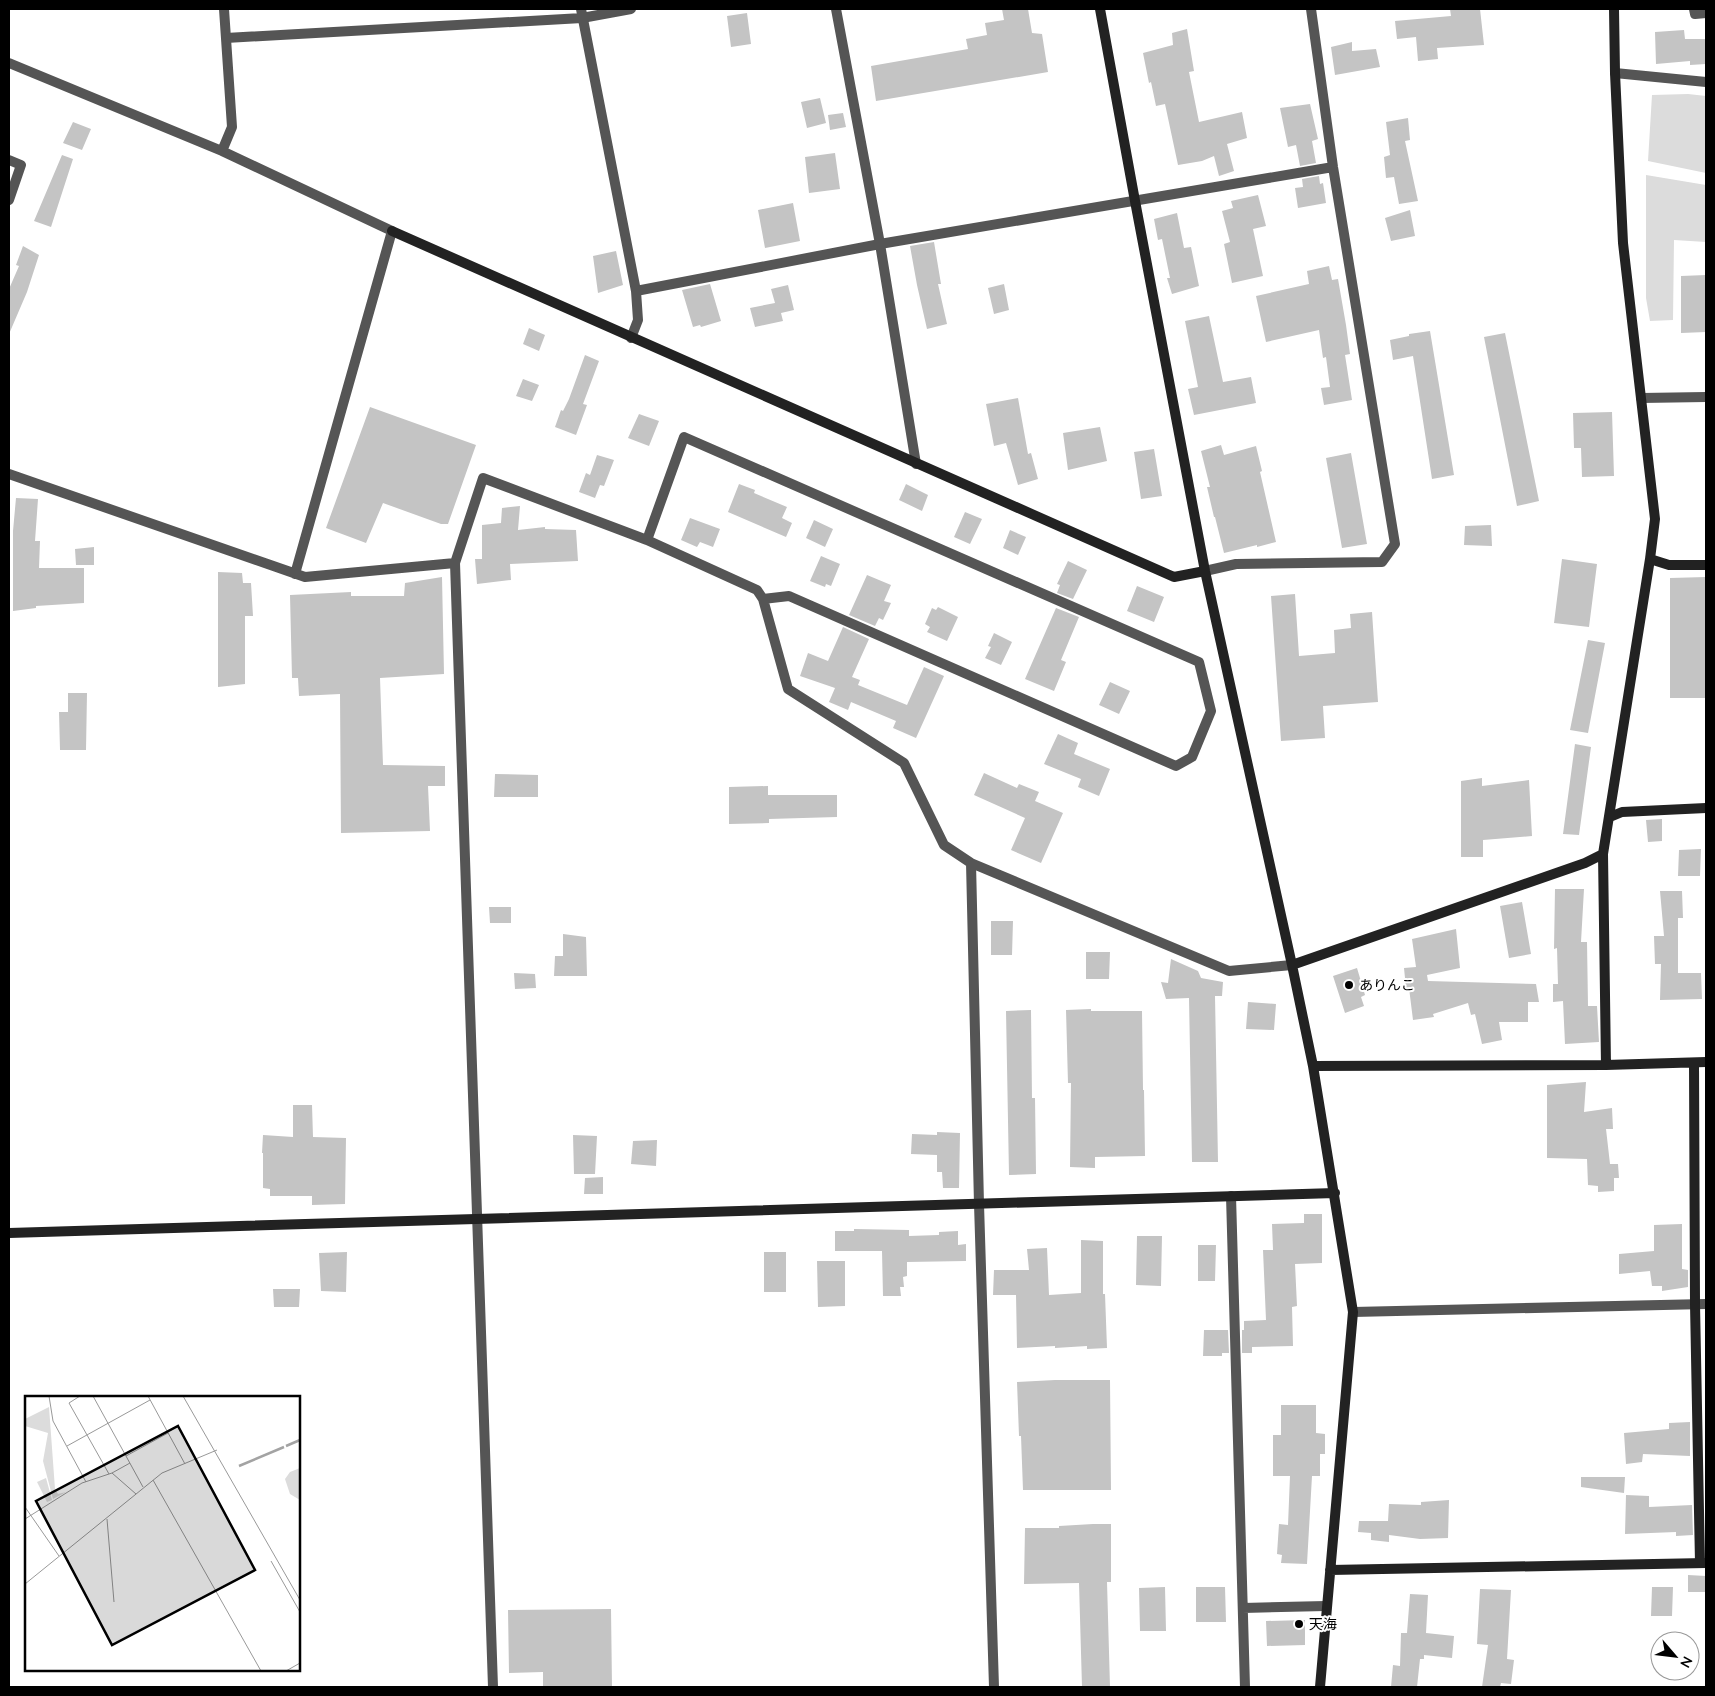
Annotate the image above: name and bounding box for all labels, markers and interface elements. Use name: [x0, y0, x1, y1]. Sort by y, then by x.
place label: ありんこ: [1359, 976, 1415, 994]
marker: ありんこ: [1343, 979, 1355, 991]
inset map: [25, 1396, 300, 1671]
place label: 天海: [1309, 1615, 1337, 1633]
marker: 天海: [1293, 1618, 1305, 1630]
north arrow: [1650, 1631, 1700, 1681]
text: N: [1676, 1653, 1697, 1671]

